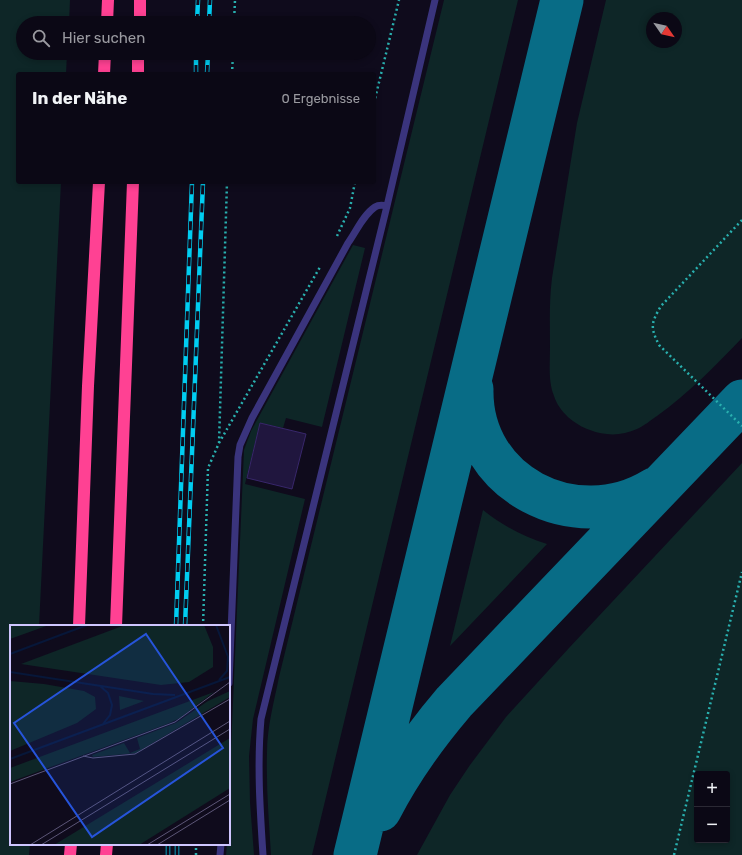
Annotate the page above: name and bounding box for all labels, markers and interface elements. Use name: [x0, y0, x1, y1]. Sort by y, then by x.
north arrow: [646, 12, 682, 48]
search box: [16, 16, 376, 60]
icon: search: [30, 27, 52, 49]
text: Hier suchen: [62, 29, 145, 47]
text: In der Nähe: [32, 88, 127, 108]
text: 0 Ergebnisse: [282, 91, 360, 106]
inset map: [10, 625, 230, 845]
map controls: [694, 771, 730, 843]
button: +: [694, 771, 730, 807]
button: −: [694, 807, 730, 843]

